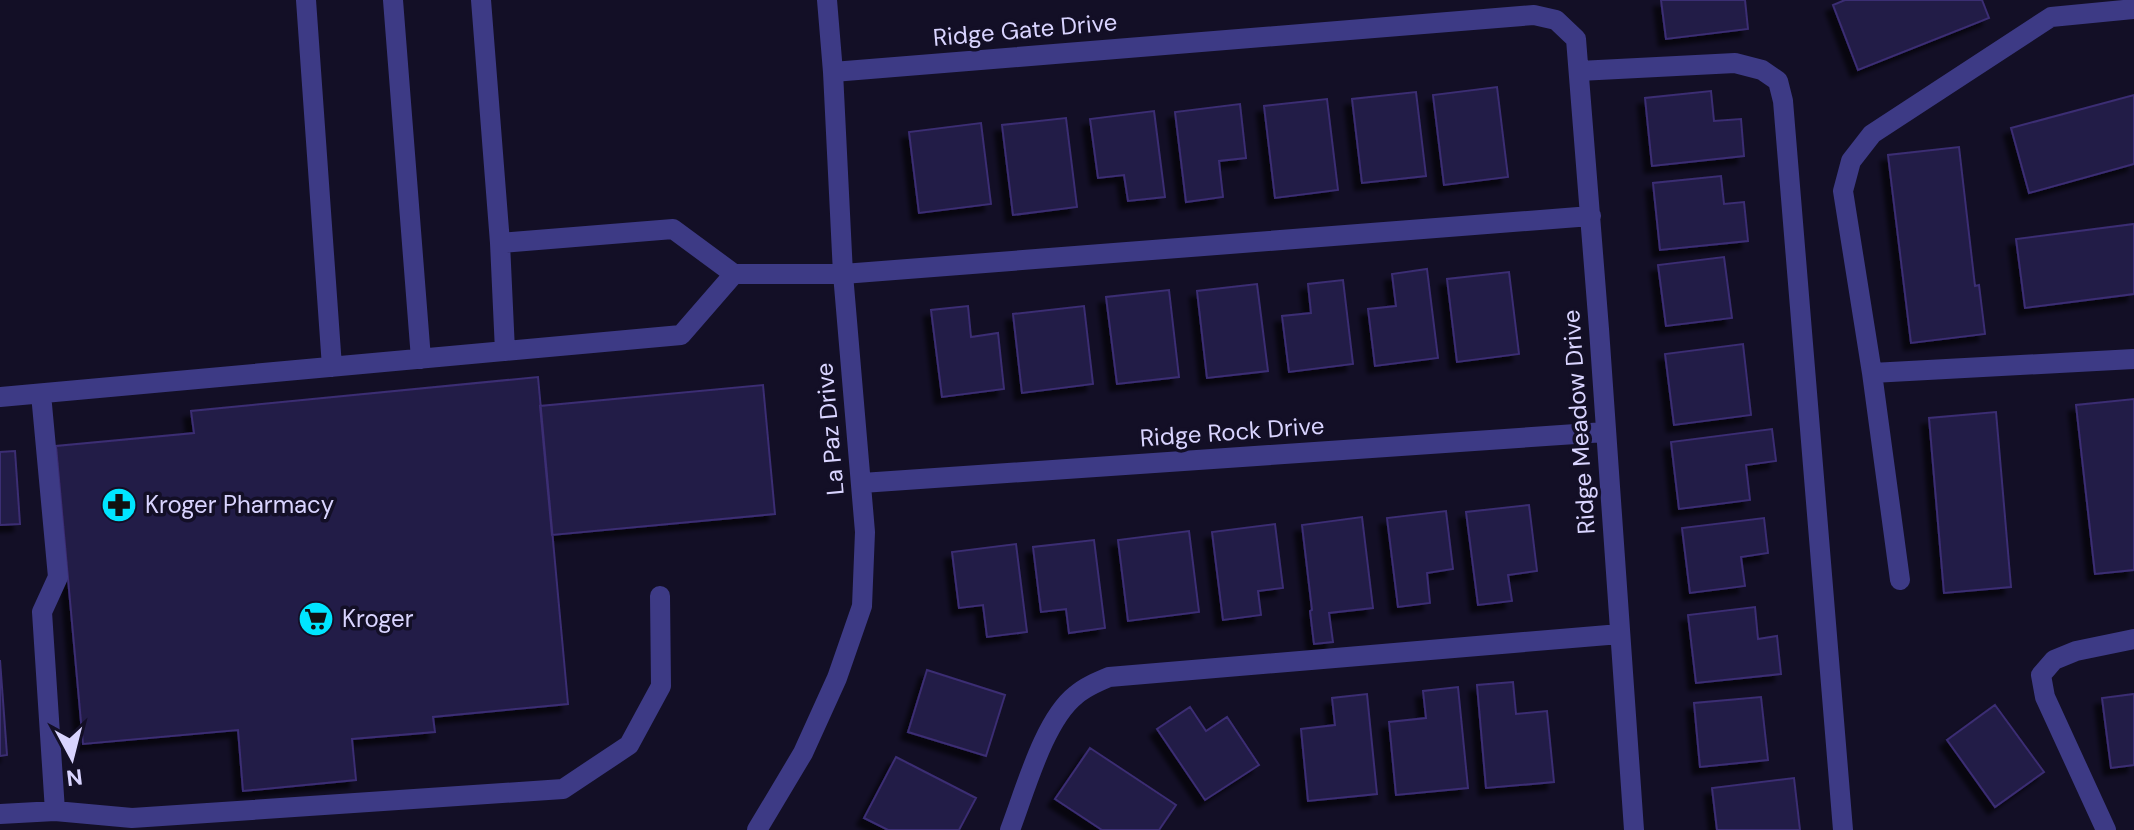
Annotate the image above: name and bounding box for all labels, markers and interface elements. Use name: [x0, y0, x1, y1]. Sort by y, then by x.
street label: Ridge Gate Drive: [932, 6, 1118, 53]
street label: Ridge Meadow Drive: [1555, 309, 1602, 535]
street label: La Paz Drive: [808, 362, 851, 497]
street label: Ridge Rock Drive: [1139, 410, 1325, 453]
pharmacy icon: Kroger Pharmacy: [100, 486, 138, 524]
place label: Kroger Pharmacy: [145, 489, 334, 520]
supermarket icon: Kroger: [297, 600, 335, 638]
place label: Kroger: [342, 603, 414, 634]
north arrow: [32, 718, 112, 798]
text: N: [65, 762, 84, 793]

